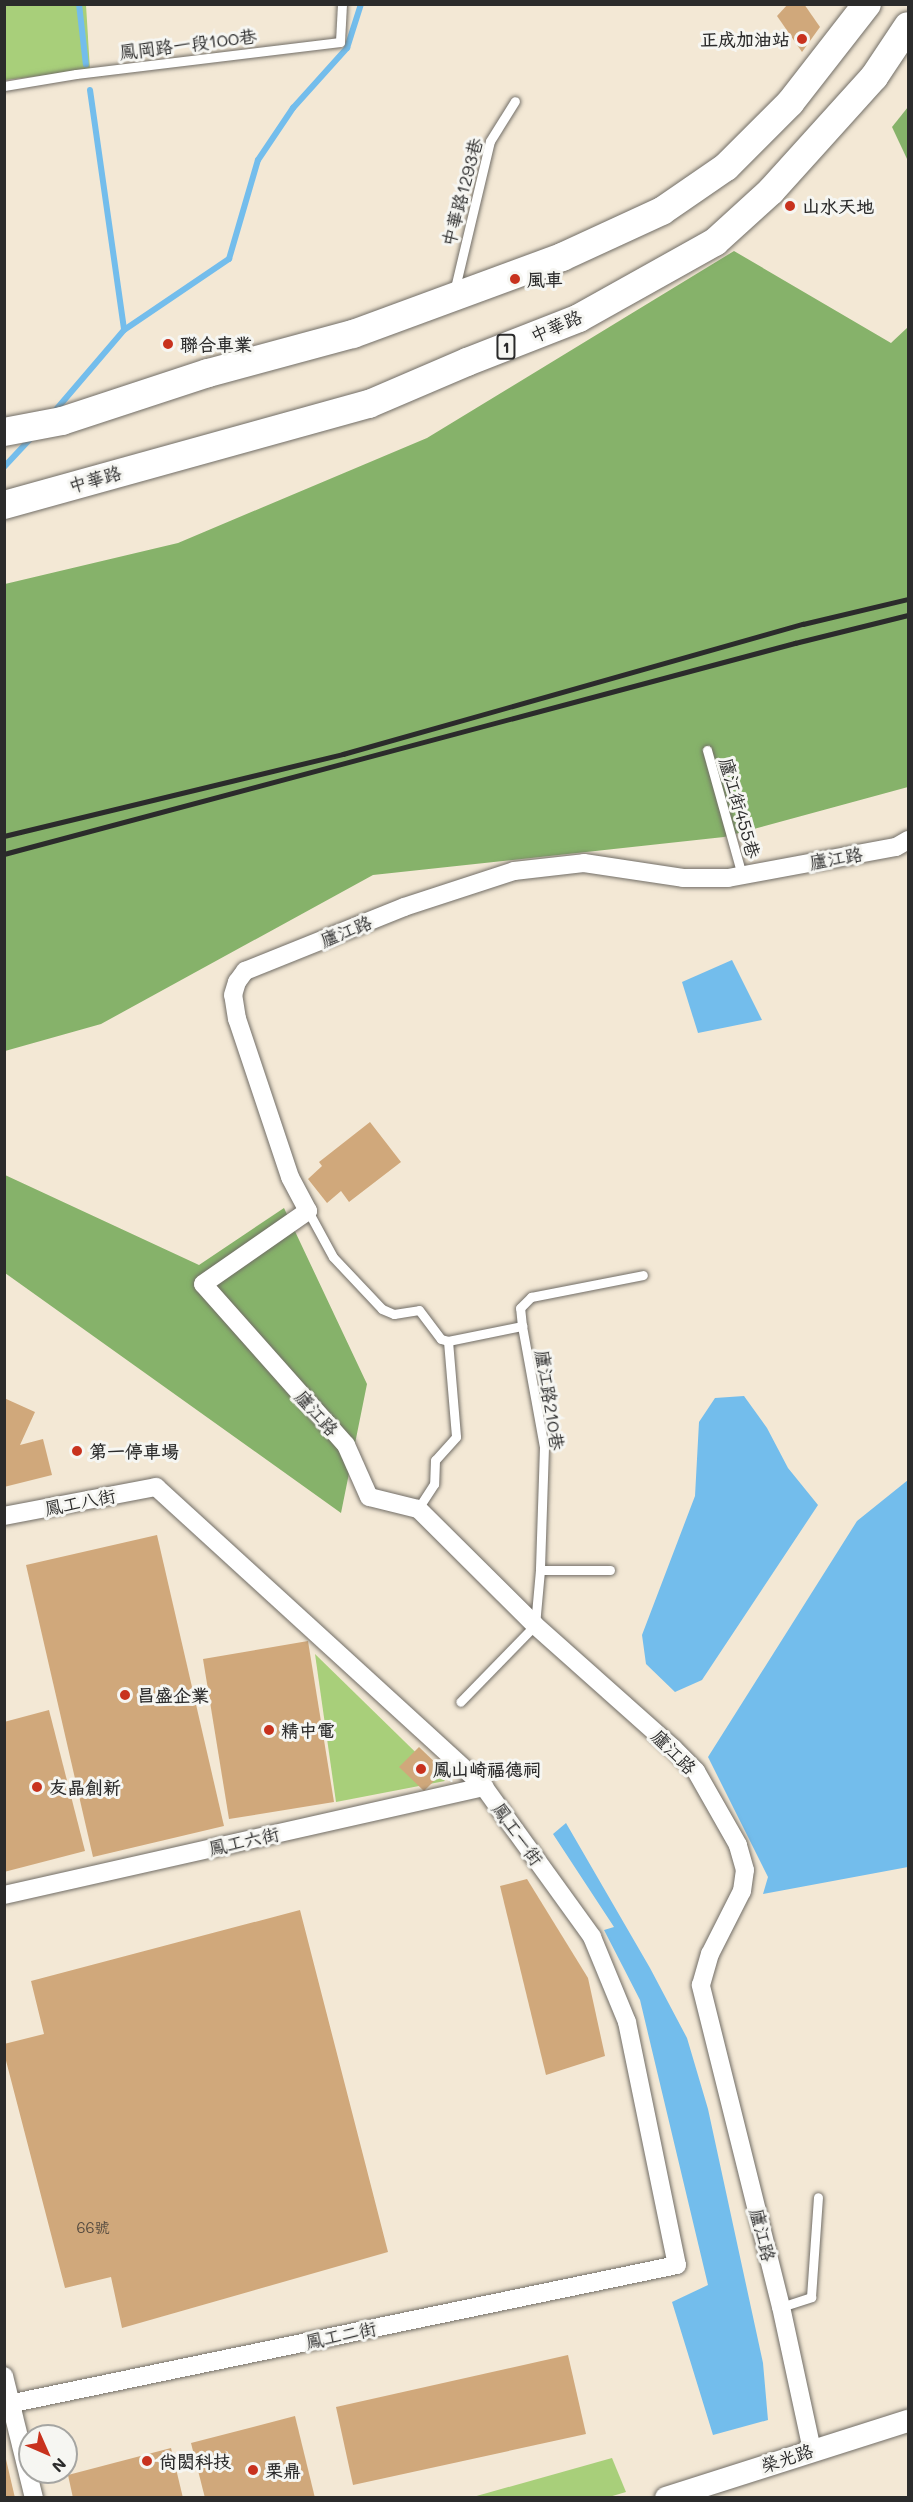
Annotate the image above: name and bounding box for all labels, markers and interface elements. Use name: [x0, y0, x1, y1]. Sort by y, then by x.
street label: 鳳岡路一段100巷: [118, 25, 258, 63]
place label: 正成加油站: [700, 28, 790, 50]
marker: 正成加油站: [795, 32, 809, 46]
street label: 中華路1293巷: [437, 135, 487, 249]
place label: 山水天地: [802, 195, 874, 217]
marker: 山水天地: [783, 199, 797, 213]
place label: 風車: [527, 268, 563, 290]
marker: 風車: [508, 272, 522, 286]
street label: 中華路: [527, 306, 585, 346]
place label: 聯合車業: [180, 333, 252, 355]
road number: 1: [496, 334, 516, 360]
marker: 聯合車業: [161, 337, 175, 351]
street label: 中華路: [66, 461, 124, 497]
street label: 廬江街455巷: [715, 755, 765, 861]
street label: 廬江路: [808, 843, 864, 873]
street label: 廬江路: [317, 911, 375, 951]
street label: 廬江路210巷: [531, 1348, 569, 1452]
street label: 廬江路: [291, 1386, 343, 1440]
place label: 第一停車場: [89, 1440, 179, 1462]
marker: 第一停車場: [70, 1444, 84, 1458]
street label: 鳳工八街: [43, 1485, 117, 1519]
place label: 昌盛企業: [137, 1684, 209, 1706]
marker: 昌盛企業: [118, 1688, 132, 1702]
place label: 精中電: [281, 1719, 335, 1741]
marker: 精中電: [262, 1723, 276, 1737]
street label: 廬江路: [647, 1725, 701, 1779]
place label: 鳳山崎福德祠: [433, 1758, 541, 1780]
marker: 鳳山崎福德祠: [414, 1762, 428, 1776]
place label: 友晶創新: [49, 1776, 121, 1798]
marker: 友晶創新: [30, 1780, 44, 1794]
street label: 鳳工一街: [488, 1799, 548, 1869]
street label: 鳳工六街: [206, 1822, 282, 1860]
street label: 廬江路: [746, 2206, 780, 2264]
house number: 66號: [76, 2219, 110, 2237]
street label: 鳳工二街: [304, 2317, 378, 2353]
north arrow: [18, 2424, 78, 2484]
street label: 榮光路: [758, 2439, 816, 2477]
place label: 尚閎科技: [159, 2450, 231, 2472]
text: N: [48, 2454, 71, 2477]
marker: 尚閎科技: [140, 2454, 154, 2468]
place label: 栗鼎: [265, 2459, 301, 2481]
marker: 栗鼎: [246, 2463, 260, 2477]

